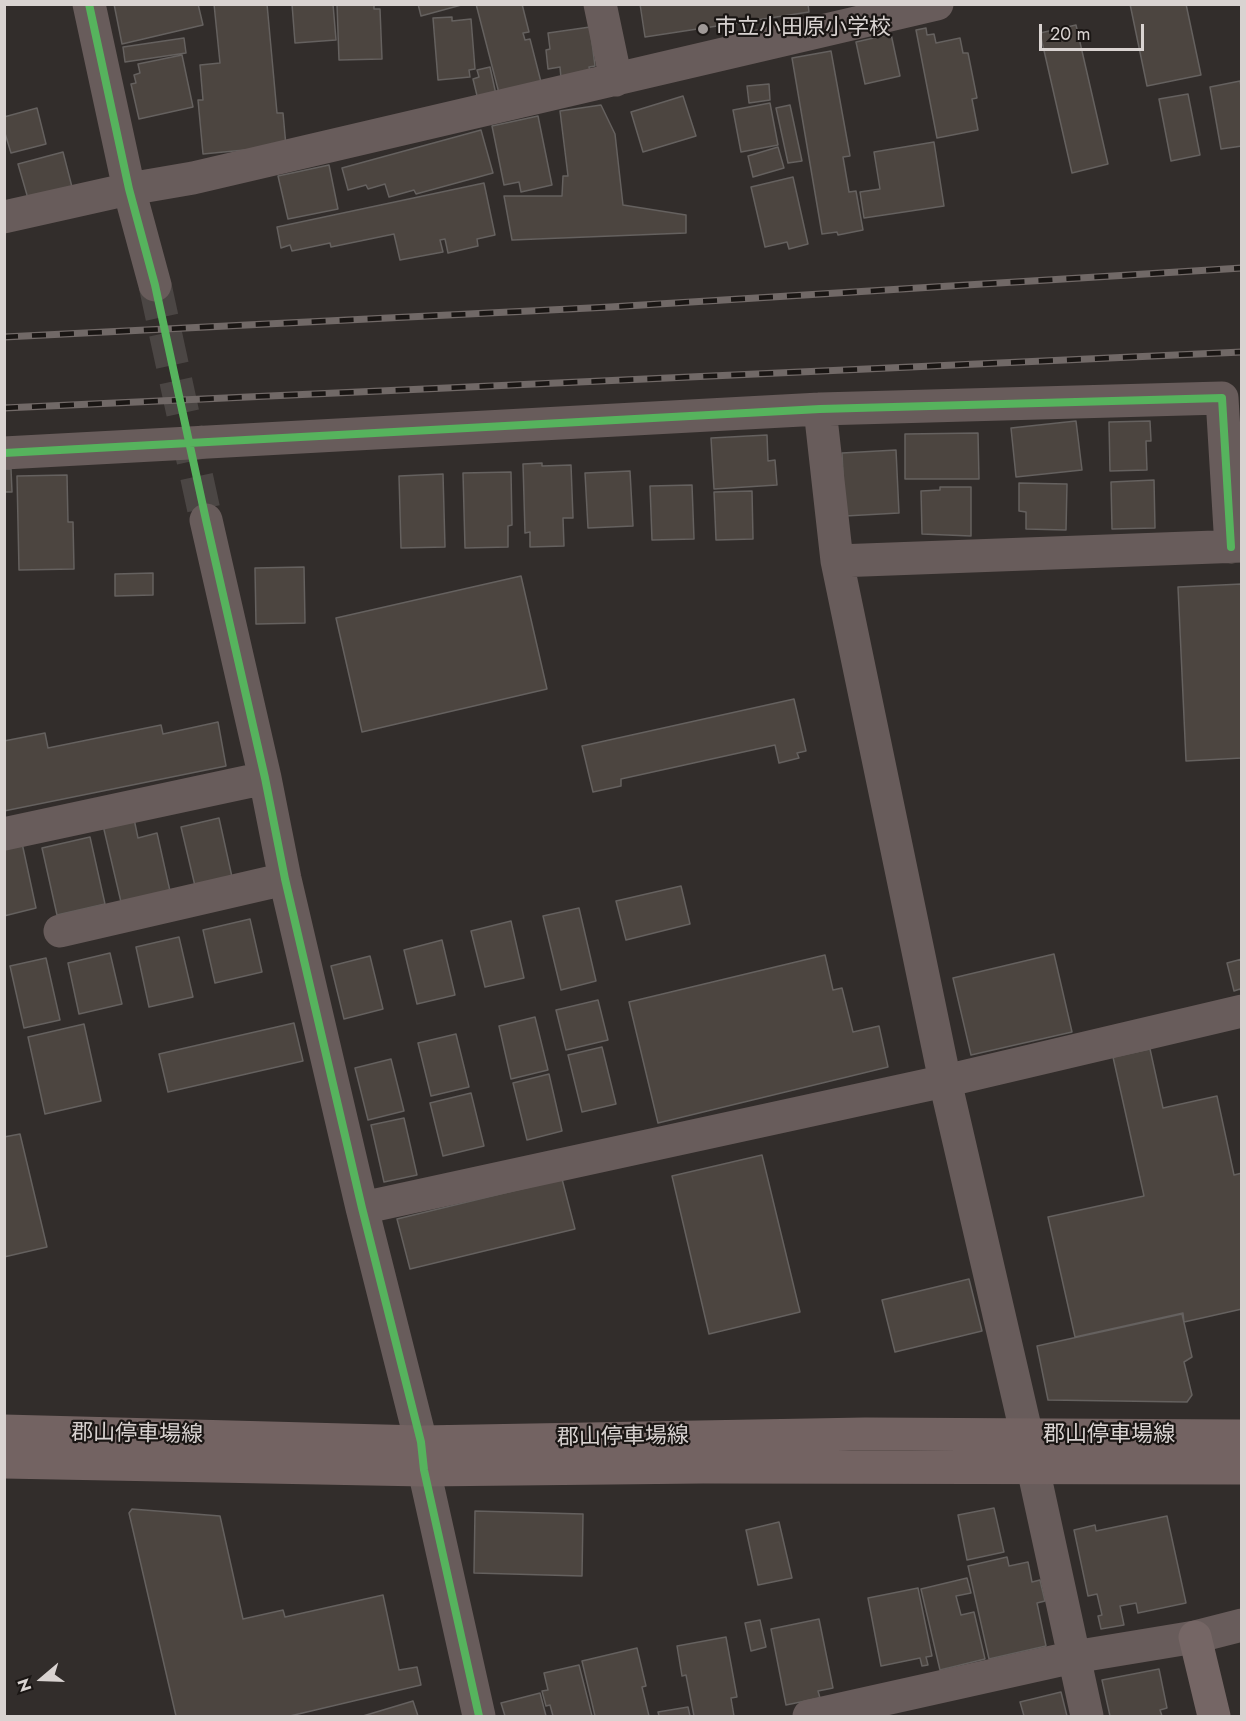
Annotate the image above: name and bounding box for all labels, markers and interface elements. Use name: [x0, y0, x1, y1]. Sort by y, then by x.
scale bar: [1042, 12, 1147, 50]
place label: 市立小田原小学校: [715, 16, 891, 42]
text: 20 m: [1050, 21, 1090, 47]
marker: 市立小田原小学校: [696, 22, 710, 36]
street label: 郡山停車場線: [71, 1421, 203, 1449]
street label: 郡山停車場線: [1043, 1423, 1175, 1449]
street label: 郡山停車場線: [557, 1424, 689, 1452]
north arrow: [12, 1649, 72, 1709]
text: N: [12, 1675, 37, 1695]

